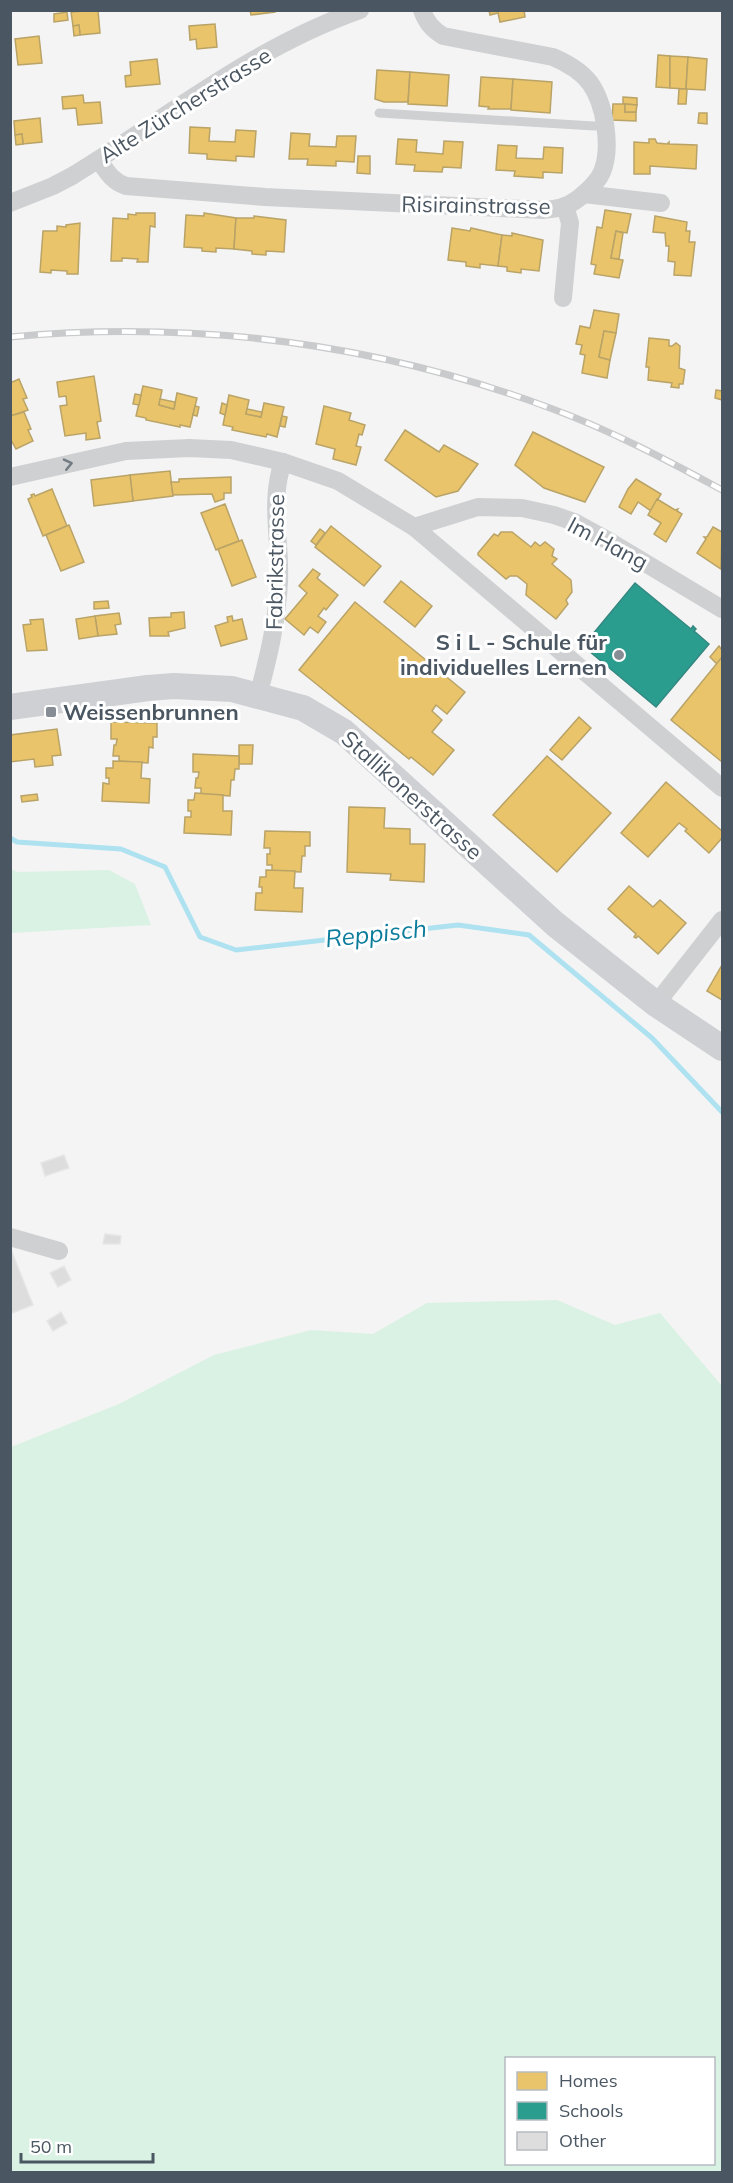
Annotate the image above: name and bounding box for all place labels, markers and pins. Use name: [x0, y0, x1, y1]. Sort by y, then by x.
place label: S i L - Schule für individuelles Lernen: [400, 628, 607, 681]
marker: S i L - Schule für individuelles Lernen: [612, 648, 626, 662]
place label: Weissenbrunnen: [63, 698, 239, 726]
marker: Weissenbrunnen: [44, 705, 58, 719]

